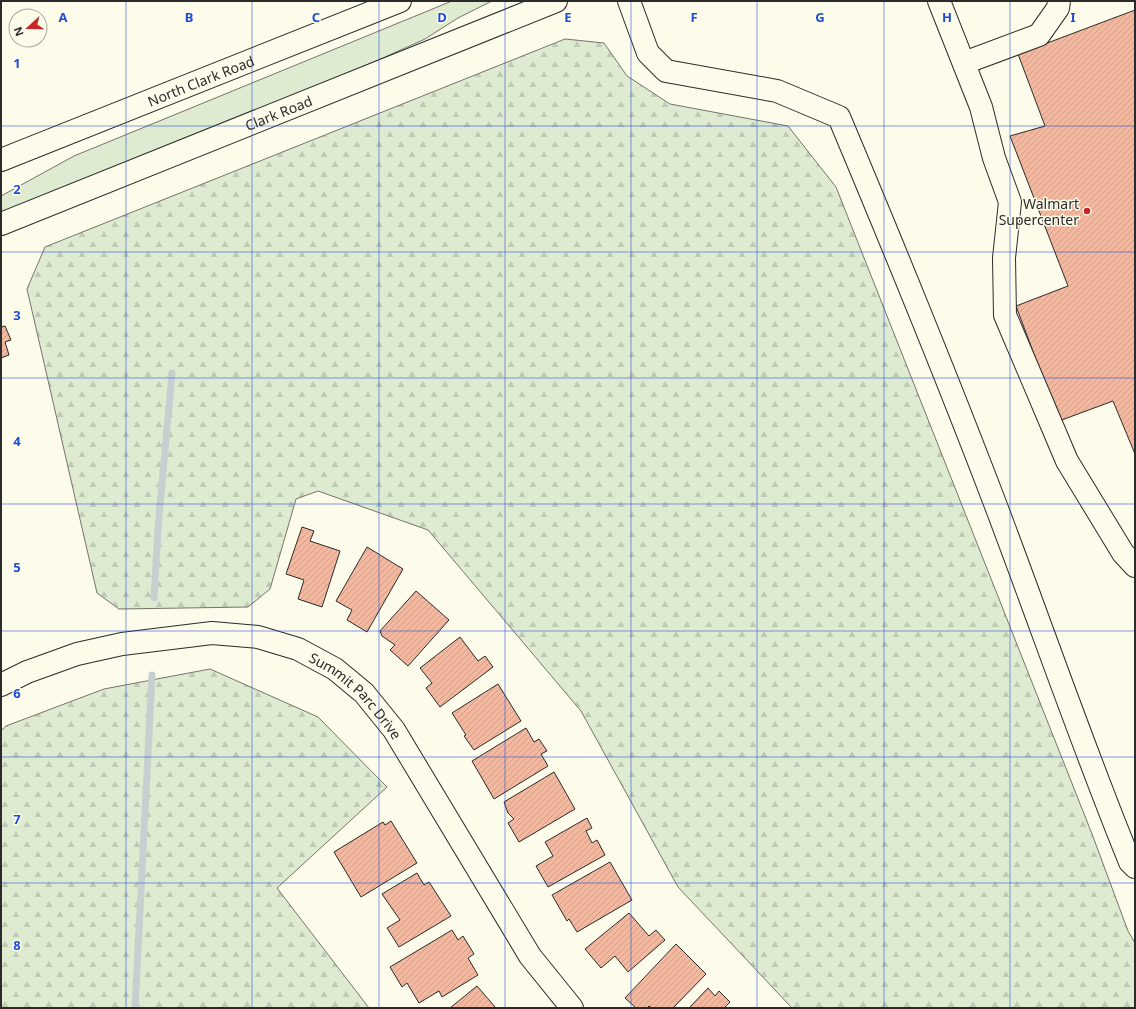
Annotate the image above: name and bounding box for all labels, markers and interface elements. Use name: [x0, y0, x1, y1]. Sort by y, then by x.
north arrow: [8, 8, 48, 48]
text: A: [59, 8, 68, 26]
text: B: [185, 8, 193, 26]
text: C: [312, 8, 320, 26]
text: D: [437, 8, 447, 26]
text: E: [564, 8, 572, 26]
text: F: [690, 8, 698, 26]
text: G: [815, 8, 825, 26]
text: H: [942, 8, 952, 26]
text: I: [1070, 8, 1076, 26]
text: N: [10, 25, 27, 39]
street label: North Clark Road: [145, 51, 257, 110]
text: 1: [13, 54, 21, 72]
street label: Clark Road: [242, 90, 315, 135]
text: 2: [13, 180, 21, 198]
place label: Walmart Supercenter: [999, 194, 1079, 229]
marker: Walmart Supercenter: [1082, 206, 1092, 216]
text: 3: [13, 306, 21, 324]
text: 4: [13, 432, 21, 450]
text: 5: [13, 558, 21, 576]
street label: Summit Parc Drive: [306, 647, 407, 742]
text: 6: [13, 684, 21, 702]
text: 7: [13, 810, 21, 828]
text: 8: [13, 936, 21, 954]

